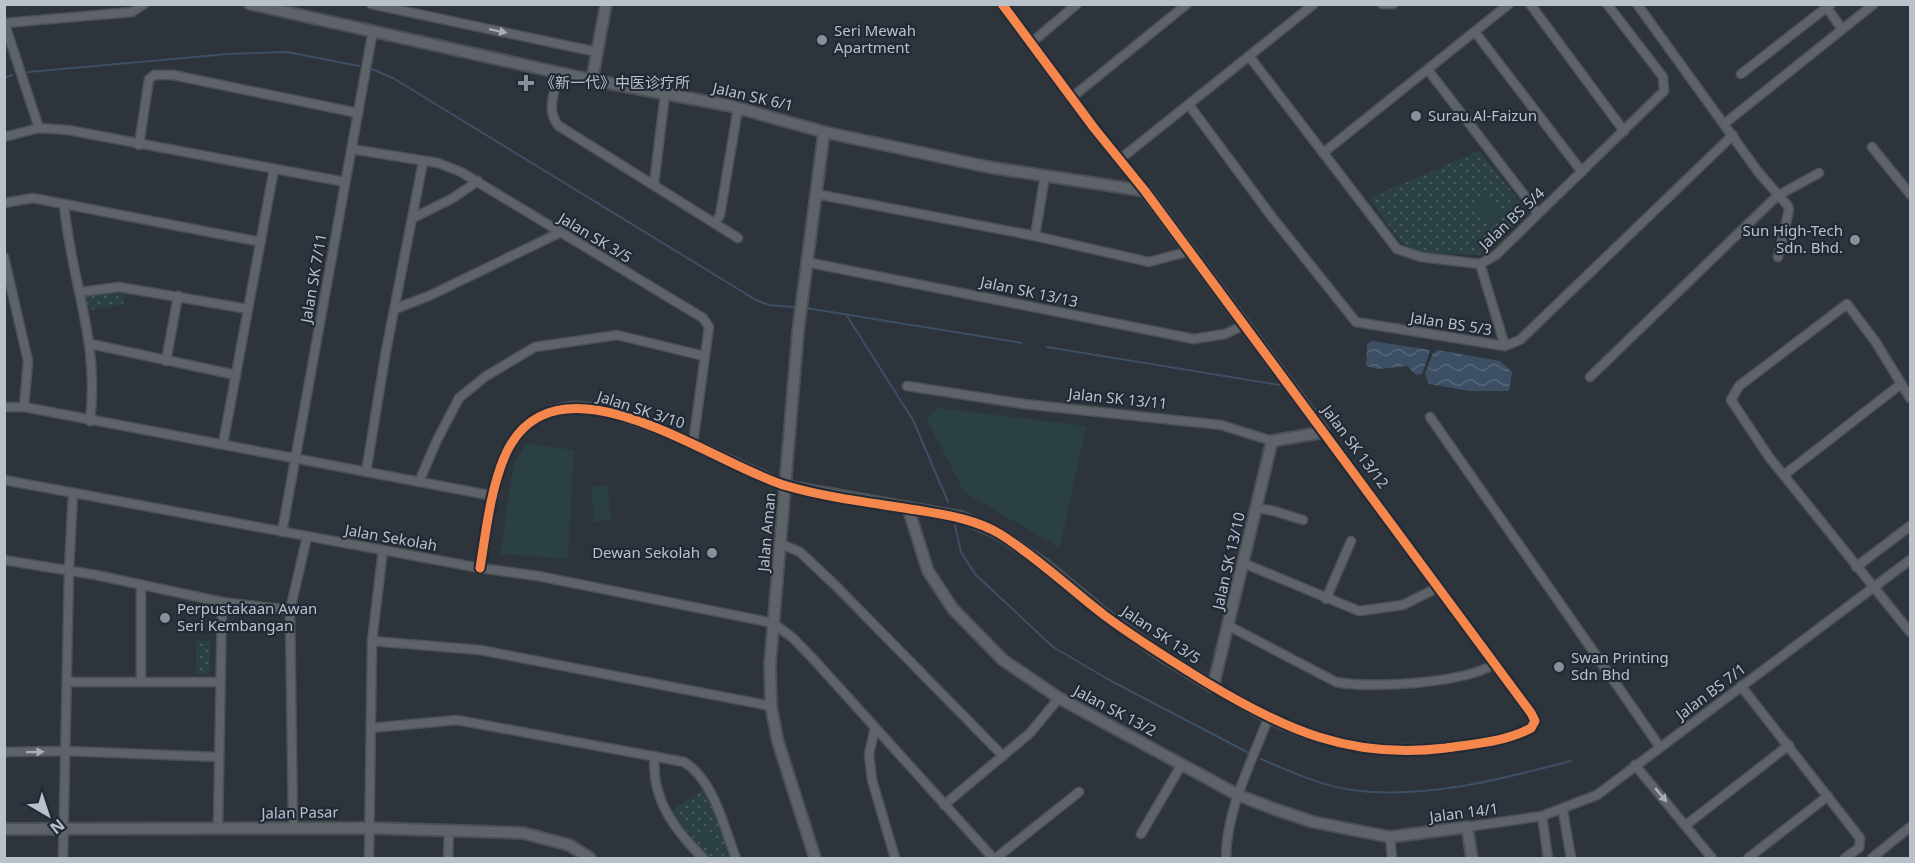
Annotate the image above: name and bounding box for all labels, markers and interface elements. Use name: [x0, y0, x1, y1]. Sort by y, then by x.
place label: Seri Mewah Apartment: [834, 20, 916, 57]
one-way arrow: [489, 27, 508, 36]
marker: Seri Mewah Apartment: [815, 33, 829, 47]
place label: 《新一代》中医诊疗所: [540, 72, 690, 92]
marker: 《新一代》中医诊疗所: [517, 74, 535, 92]
street label: Jalan SK 6/1: [709, 77, 795, 115]
place label: Surau Al-Faizun: [1428, 105, 1537, 125]
marker: Surau Al-Faizun: [1409, 109, 1423, 123]
street label: Jalan BS 5/4: [1473, 183, 1549, 255]
street label: Jalan SK 3/5: [553, 206, 636, 267]
place label: Sun High-Tech Sdn. Bhd.: [1742, 220, 1843, 257]
street label: Jalan SK 7/11: [295, 231, 331, 326]
marker: Sun High-Tech Sdn. Bhd.: [1848, 233, 1862, 247]
street label: Jalan SK 13/13: [977, 271, 1080, 311]
street label: Jalan BS 5/3: [1407, 306, 1494, 339]
street label: Jalan SK 13/11: [1066, 383, 1169, 413]
street label: Jalan SK 3/10: [593, 385, 688, 433]
street label: Jalan SK 13/12: [1317, 399, 1394, 492]
street label: Jalan Aman: [752, 492, 779, 574]
street label: Jalan SK 13/10: [1207, 510, 1249, 613]
street label: Jalan Sekolah: [342, 519, 439, 555]
place label: Dewan Sekolah: [592, 542, 700, 562]
marker: Dewan Sekolah: [705, 546, 719, 560]
place label: Perpustakaan Awan Seri Kembangan: [177, 598, 317, 635]
street label: Jalan SK 13/5: [1117, 599, 1205, 668]
marker: Perpustakaan Awan Seri Kembangan: [158, 611, 172, 625]
place label: Swan Printing Sdn Bhd: [1571, 647, 1669, 684]
street label: Jalan BS 7/1: [1670, 658, 1749, 725]
marker: Swan Printing Sdn Bhd: [1552, 660, 1566, 674]
street label: Jalan SK 13/2: [1069, 679, 1160, 740]
one-way arrow: [25, 747, 44, 756]
north arrow: [18, 785, 78, 845]
one-way arrow: [1654, 787, 1667, 802]
street label: Jalan 14/1: [1426, 798, 1499, 826]
street label: Jalan Pasar: [259, 801, 339, 823]
text: N: [45, 814, 69, 839]

